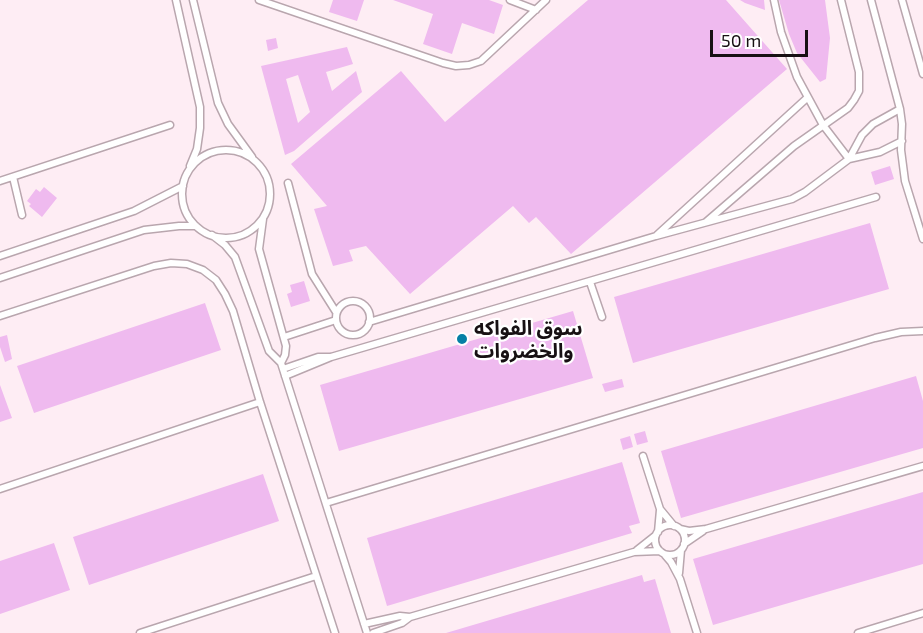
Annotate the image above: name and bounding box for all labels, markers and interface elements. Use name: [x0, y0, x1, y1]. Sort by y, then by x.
scale bar: [713, 18, 810, 56]
text: 50 m: [721, 29, 761, 51]
place label: سوق الفواكه والخضروات: [474, 316, 583, 363]
marker: سوق الفواكه والخضروات: [455, 332, 469, 346]

